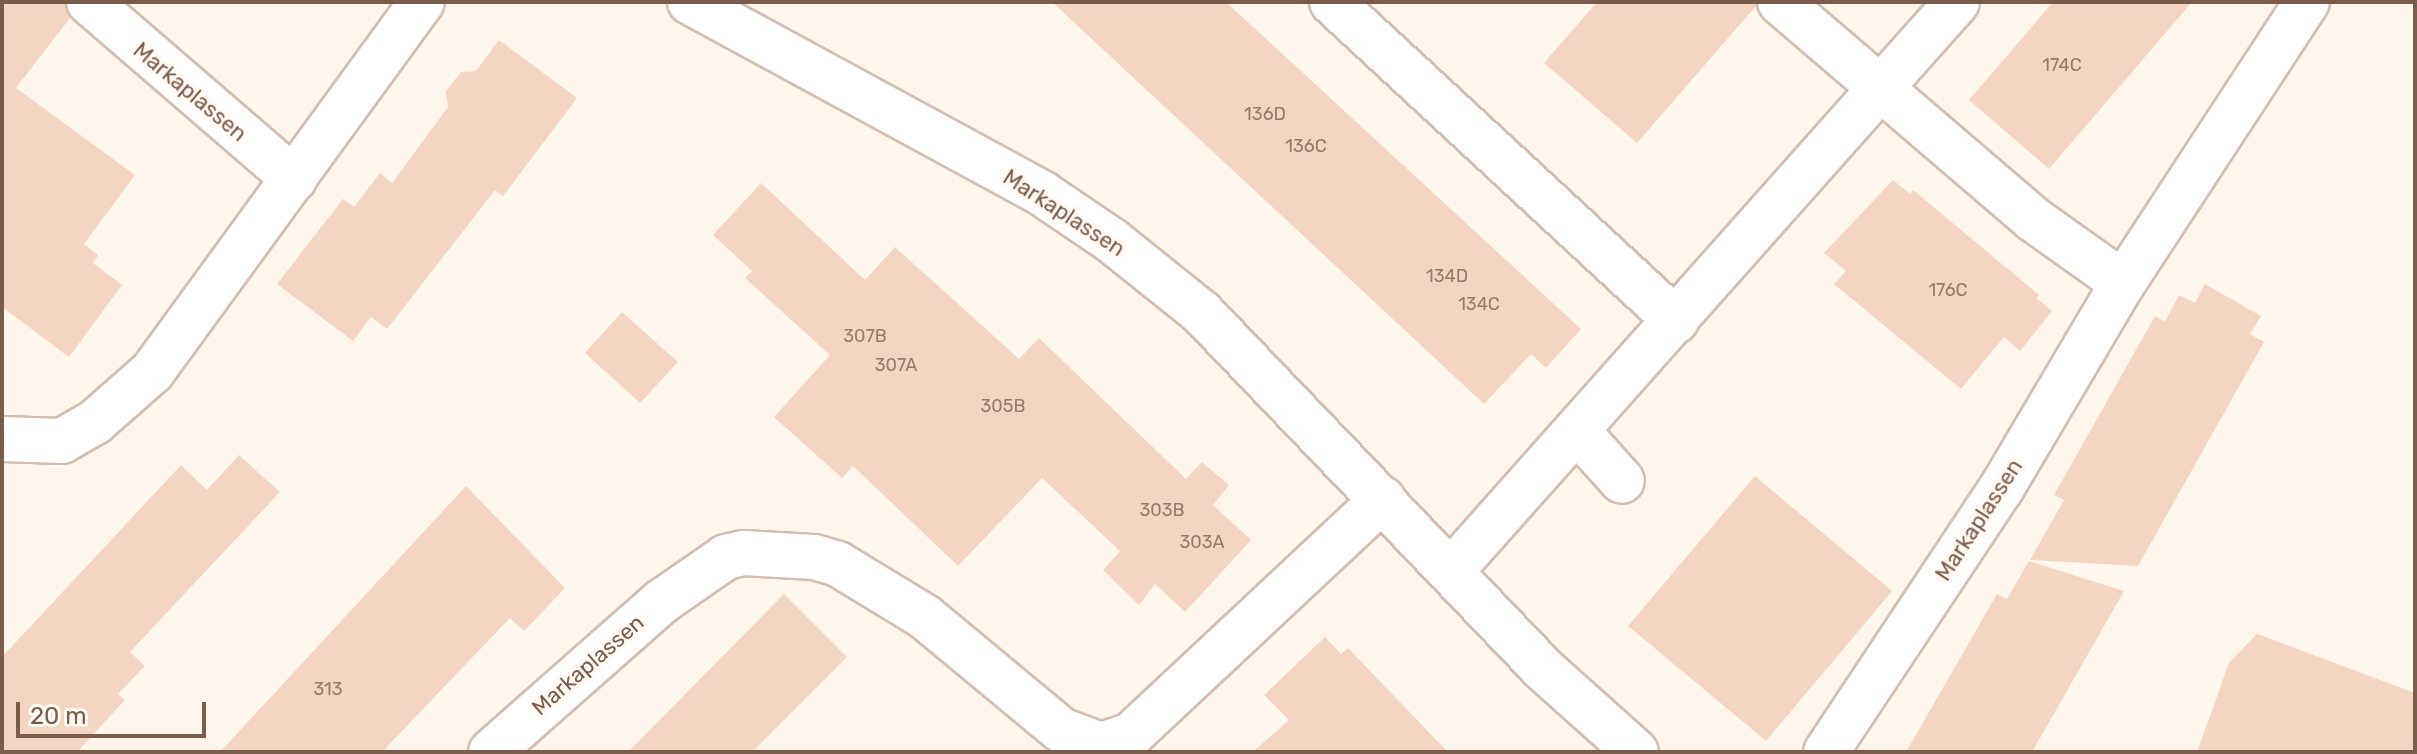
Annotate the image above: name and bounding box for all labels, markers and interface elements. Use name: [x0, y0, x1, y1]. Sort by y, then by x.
street label: Markaplassen: [128, 37, 252, 147]
house number: 174C: [2042, 54, 2082, 76]
house number: 136D: [1244, 103, 1286, 125]
house number: 136C: [1285, 135, 1327, 157]
street label: Markaplassen: [998, 164, 1130, 262]
house number: 134D: [1426, 265, 1468, 287]
house number: 176C: [1928, 279, 1968, 301]
house number: 134C: [1458, 293, 1500, 315]
house number: 307B: [843, 325, 887, 347]
house number: 307A: [875, 354, 917, 376]
house number: 305B: [981, 395, 1025, 417]
street label: Markaplassen: [1930, 454, 2028, 586]
house number: 303B: [1139, 499, 1185, 521]
house number: 303A: [1179, 531, 1225, 553]
street label: Markaplassen: [527, 609, 649, 721]
house number: 313: [313, 678, 343, 700]
scale bar: [20, 686, 210, 736]
text: 20 m: [30, 702, 87, 730]

